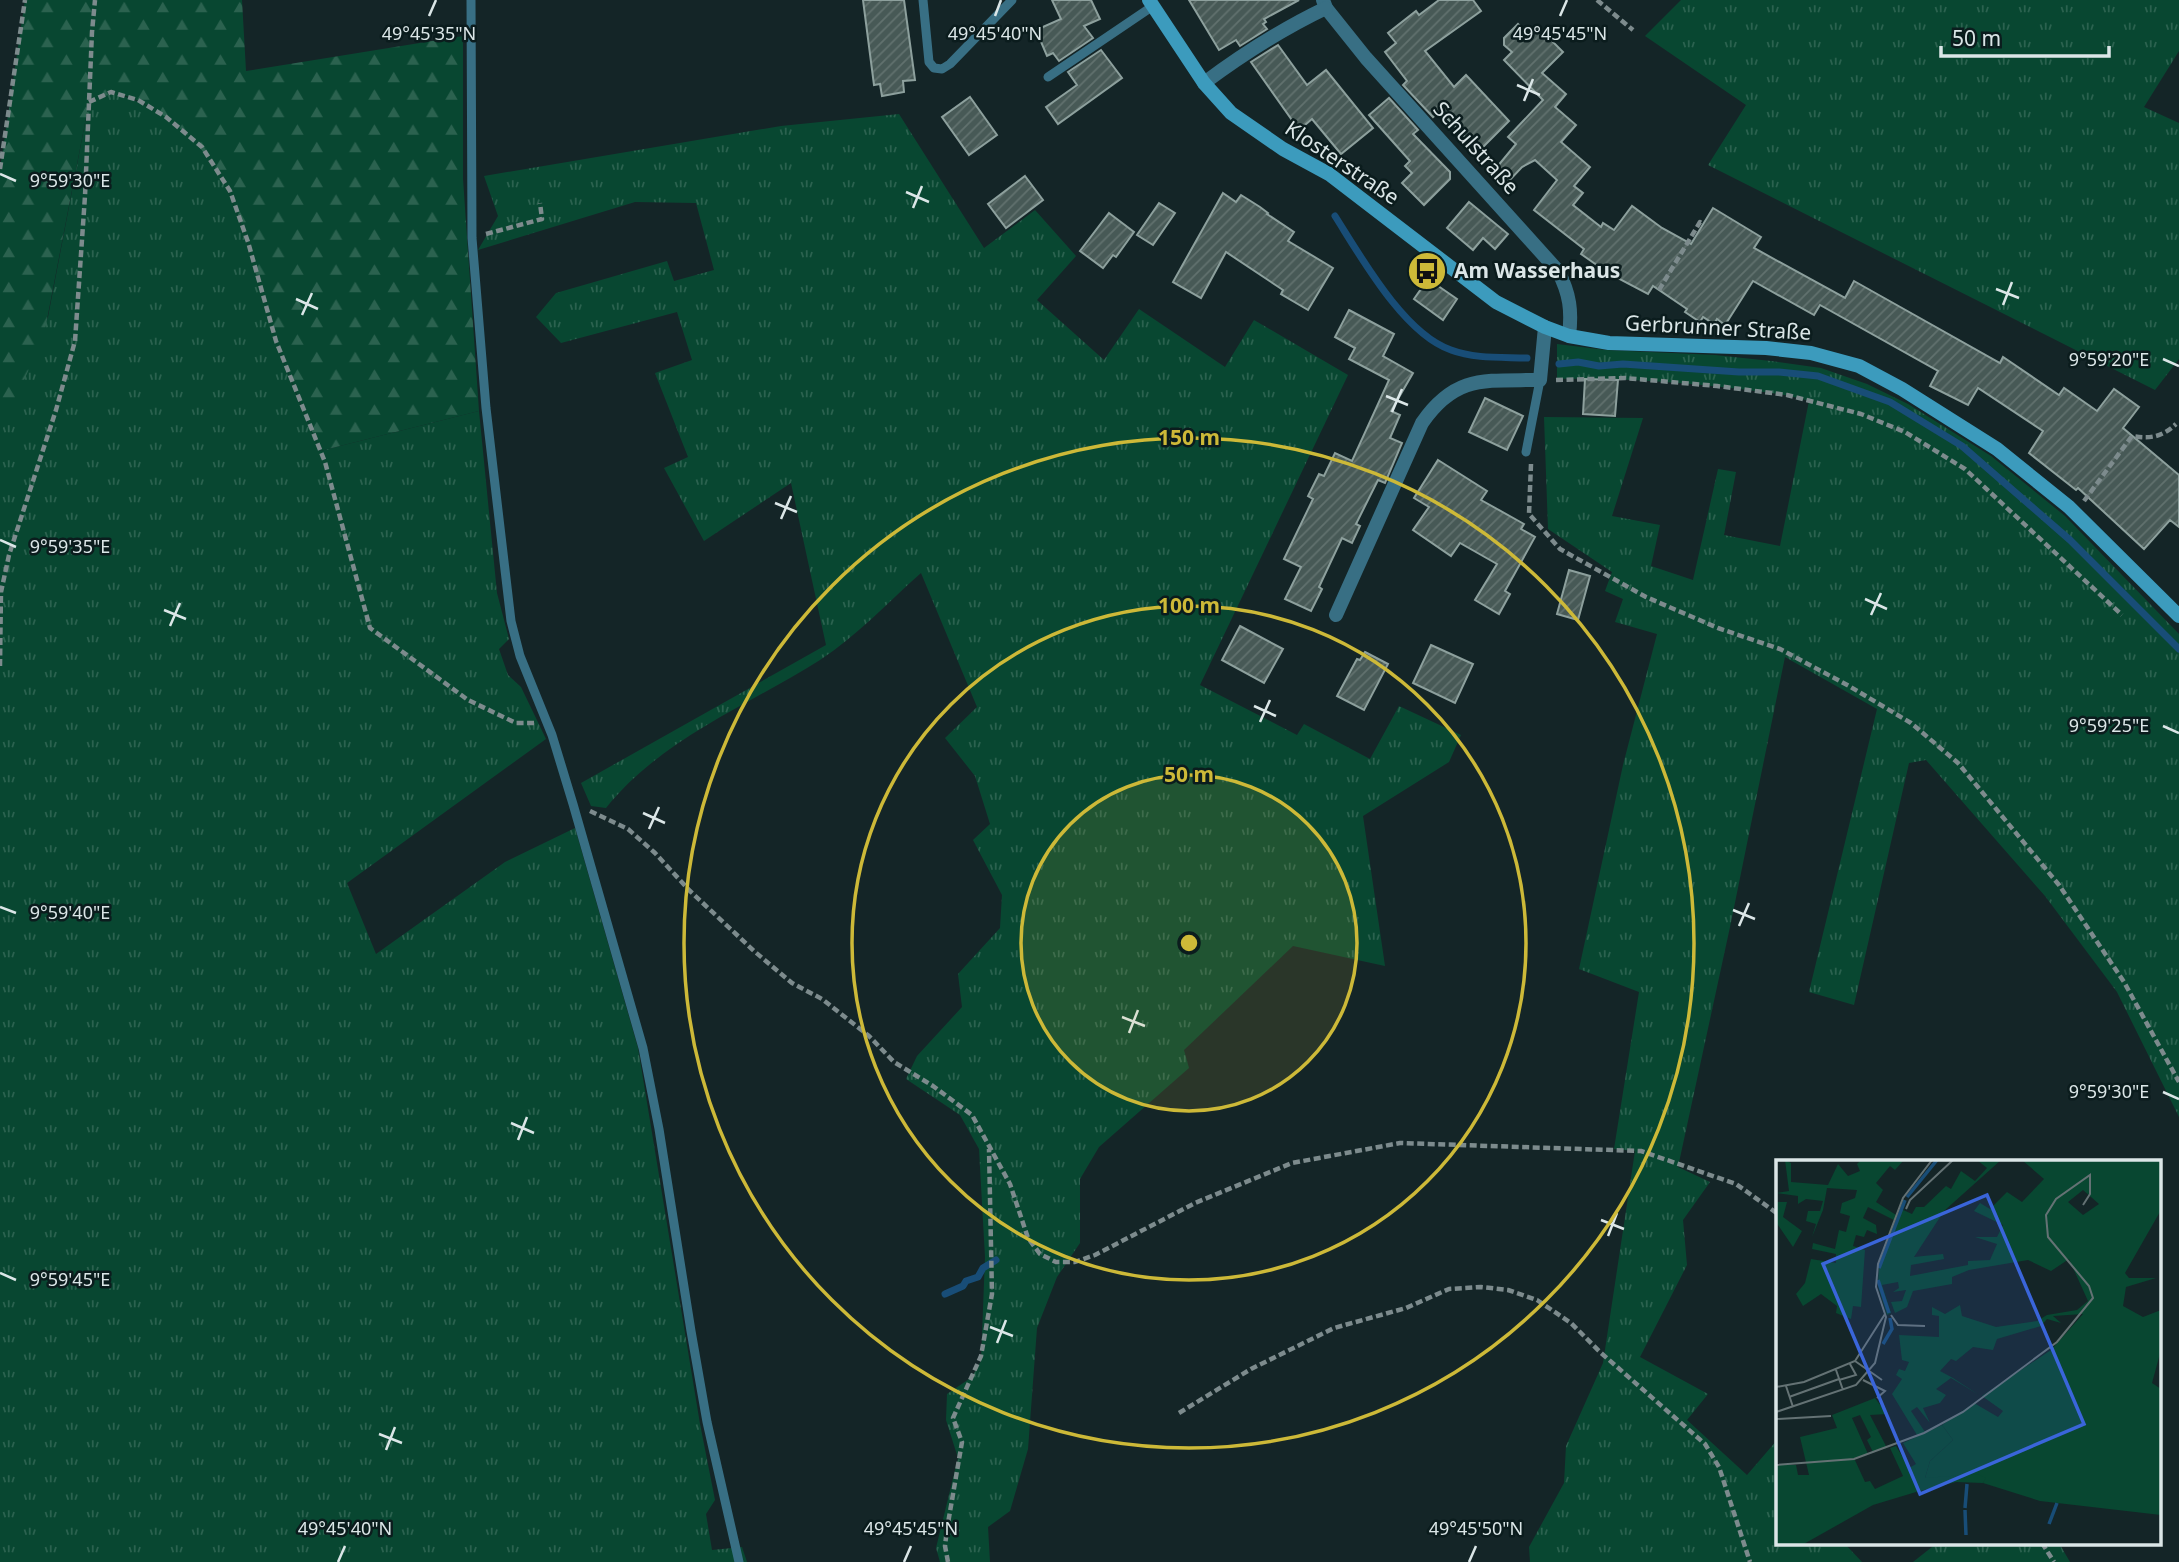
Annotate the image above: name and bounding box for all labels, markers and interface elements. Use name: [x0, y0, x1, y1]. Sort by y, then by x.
scale bar: [1941, 14, 2109, 58]
text: 49°45'35"N: [382, 21, 476, 45]
text: 49°45'40"N: [948, 21, 1042, 45]
text: 49°45'45"N: [1513, 21, 1607, 45]
text: 50 m: [1952, 24, 2001, 52]
street label: Schulstraße: [1428, 95, 1526, 200]
street label: Klosterstraße: [1280, 114, 1405, 211]
text: 9°59'30"E: [30, 168, 110, 192]
bus stop icon: Am Wasserhaus: [1406, 250, 1448, 292]
place label: Am Wasserhaus: [1454, 256, 1620, 284]
street label: Gerbrunner Straße: [1624, 308, 1812, 346]
text: 9°59'20"E: [2069, 347, 2149, 371]
text: 150 m: [1158, 423, 1220, 451]
text: 9°59'35"E: [30, 534, 110, 558]
text: 100 m: [1158, 591, 1220, 619]
text: 9°59'25"E: [2069, 713, 2149, 737]
text: 50 m: [1164, 760, 1214, 788]
text: 9°59'40"E: [30, 900, 110, 924]
centre of rings: [1177, 931, 1201, 955]
text: 9°59'30"E: [2069, 1079, 2149, 1103]
inset map: [1776, 1160, 2162, 1544]
text: 9°59'45"E: [30, 1267, 110, 1291]
text: 49°45'40"N: [298, 1516, 392, 1540]
text: 49°45'45"N: [864, 1516, 958, 1540]
text: 49°45'50"N: [1429, 1516, 1523, 1540]

